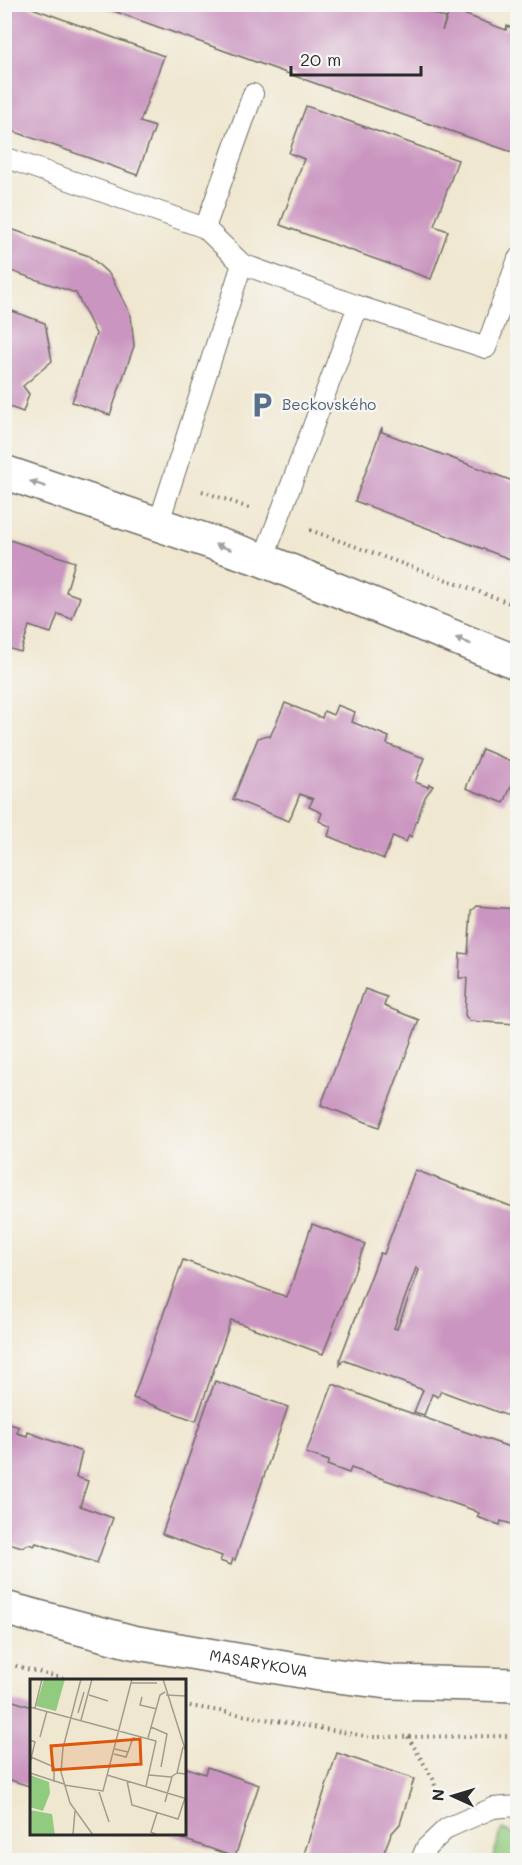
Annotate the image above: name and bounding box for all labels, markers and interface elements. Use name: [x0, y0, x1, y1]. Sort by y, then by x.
scale bar: [291, 39, 422, 77]
text: 20 m: [300, 47, 341, 71]
parking icon: Beckovského: [247, 390, 277, 420]
place label: Beckovského: [282, 394, 376, 414]
one-way arrow: [29, 478, 47, 488]
one-way arrow: [214, 541, 232, 551]
one-way arrow: [454, 636, 472, 646]
street label: MASARYKOVA: [208, 1644, 310, 1681]
inset map: [30, 1679, 186, 1835]
north arrow: [423, 1766, 483, 1826]
text: N: [427, 1788, 448, 1802]

